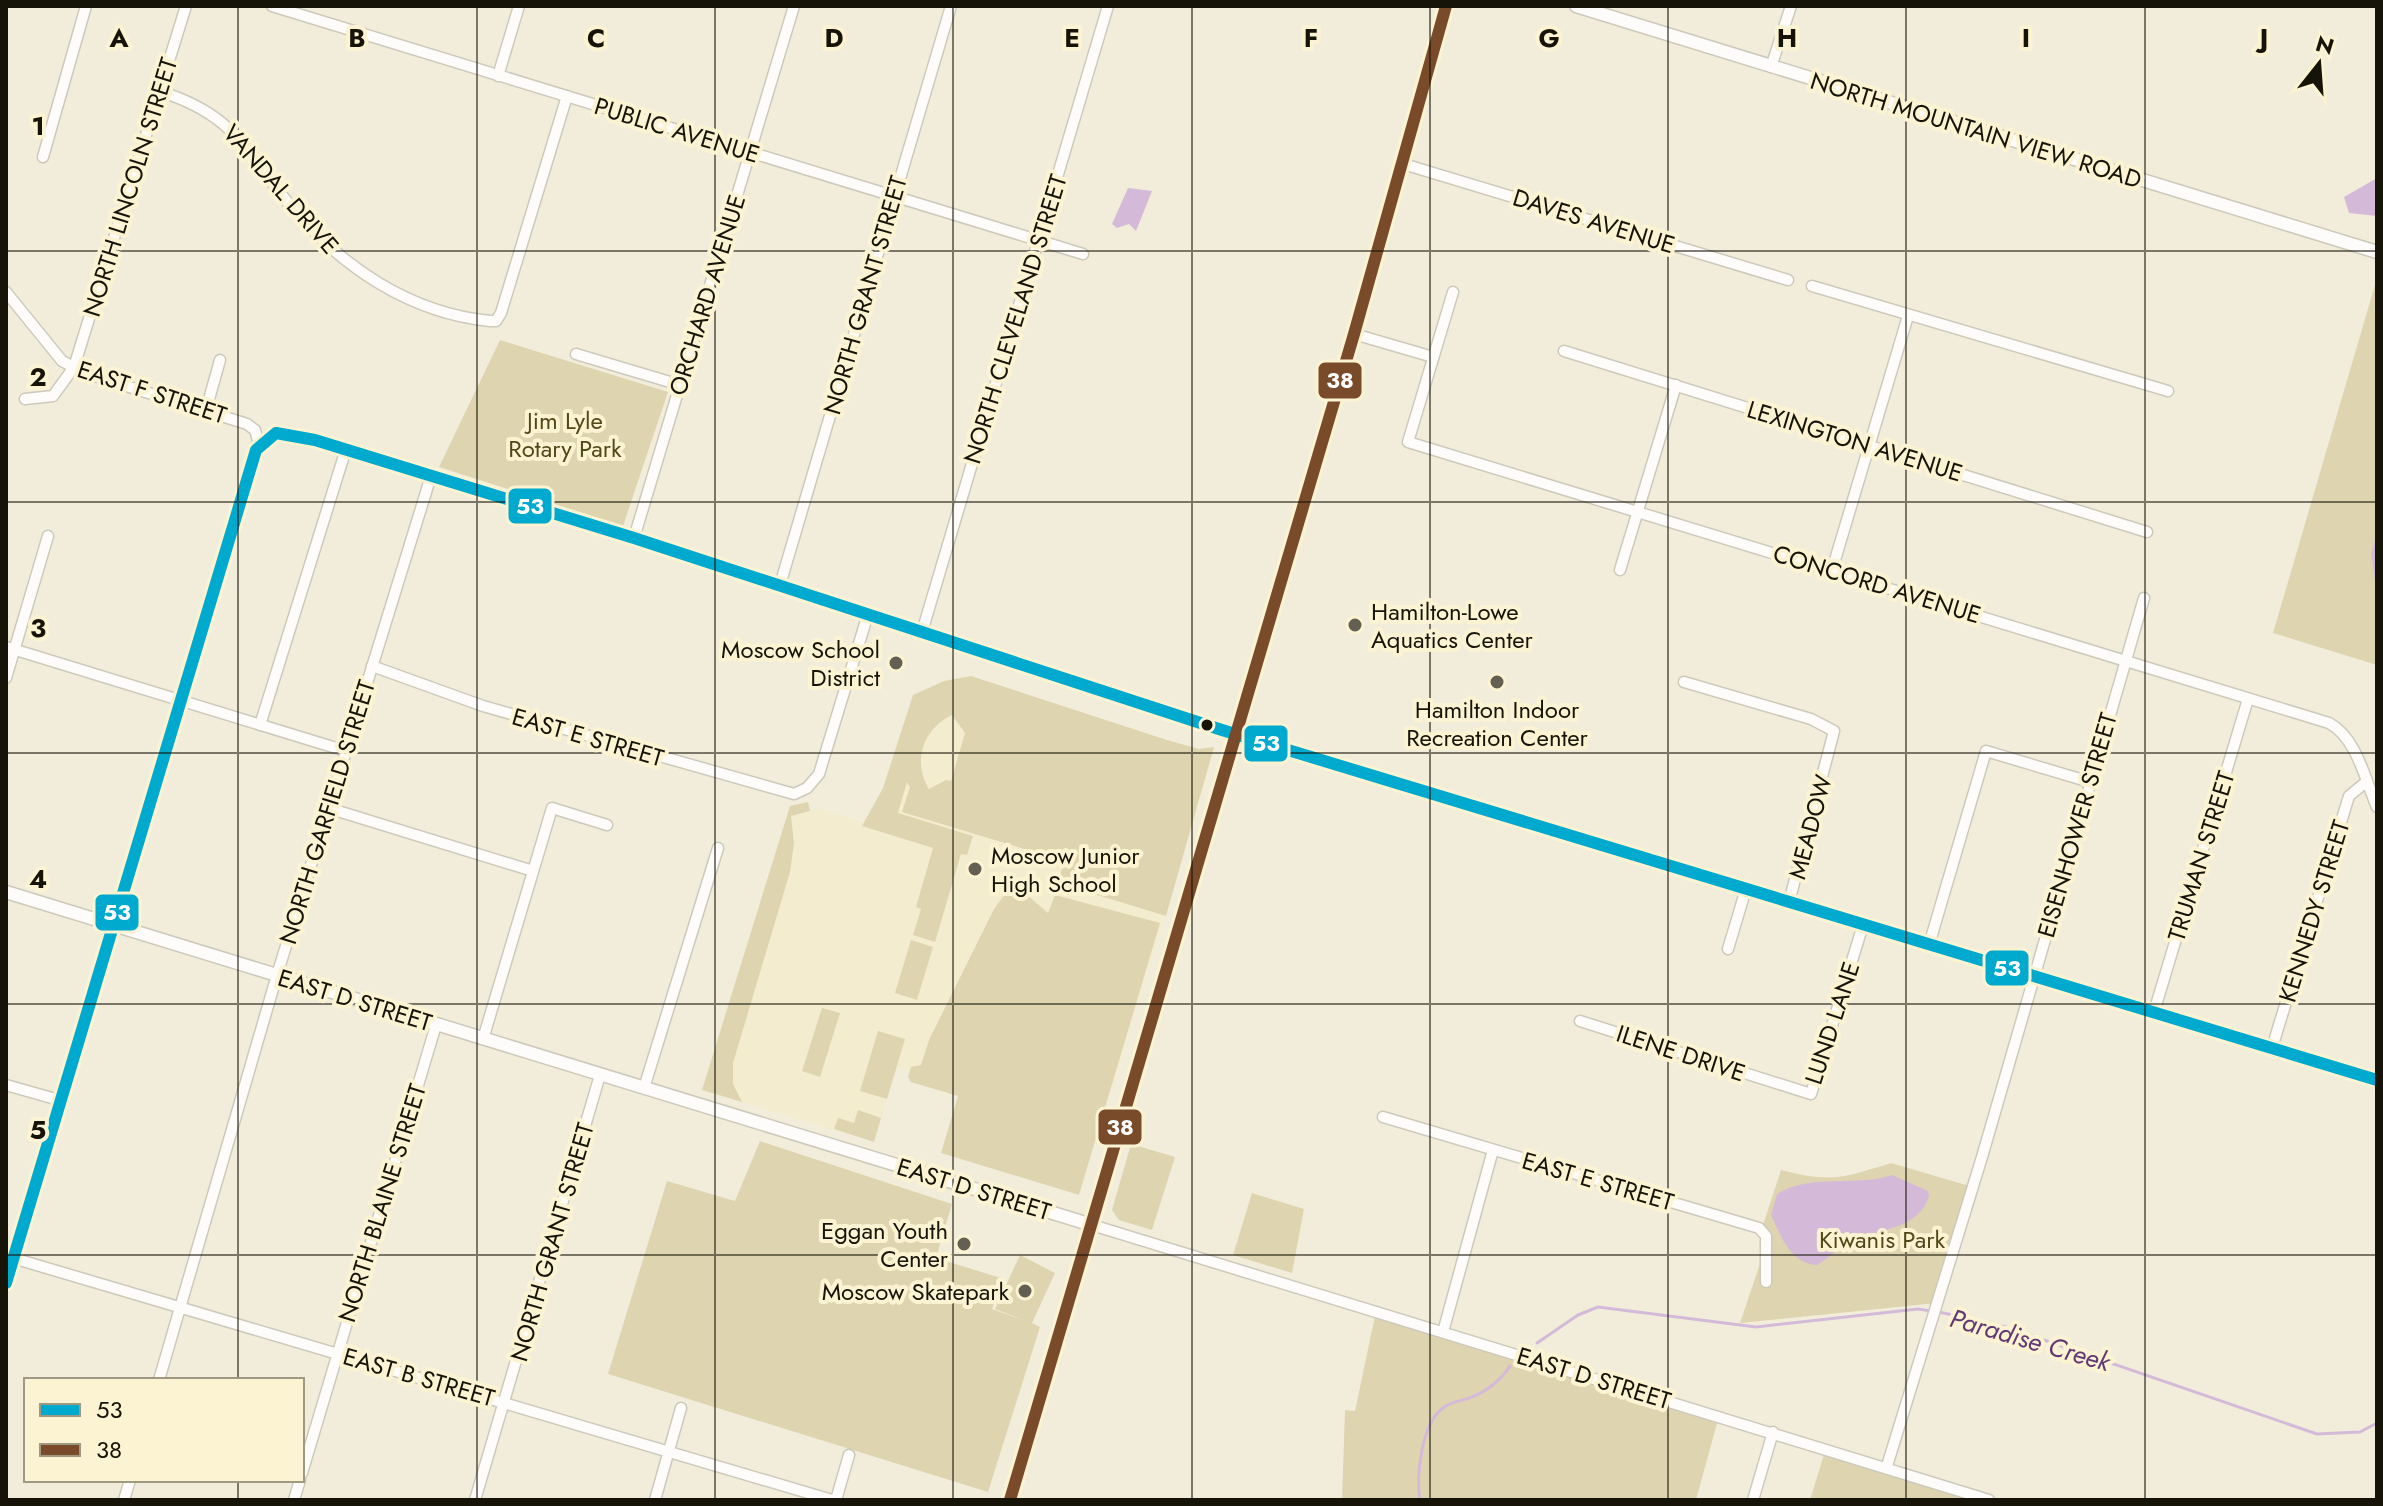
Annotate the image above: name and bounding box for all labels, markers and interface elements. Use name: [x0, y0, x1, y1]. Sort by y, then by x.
text: A: [108, 19, 129, 57]
text: B: [348, 19, 366, 57]
text: C: [587, 19, 605, 57]
text: D: [824, 19, 844, 57]
text: E: [1064, 19, 1080, 57]
text: F: [1304, 19, 1318, 57]
text: G: [1538, 19, 1560, 57]
text: H: [1777, 19, 1797, 57]
text: I: [2022, 19, 2030, 57]
text: J: [2255, 19, 2268, 57]
north arrow: [2279, 24, 2359, 104]
text: N: [2312, 27, 2338, 63]
street label: NORTH LINCOLN STREET: [74, 53, 186, 321]
street label: NORTH MOUNTAIN VIEW ROAD: [1806, 63, 2146, 197]
street label: PUBLIC AVENUE: [590, 88, 764, 172]
text: 1: [31, 107, 45, 145]
street label: VANDAL DRIVE: [215, 116, 347, 262]
street label: NORTH CLEVELAND STREET: [954, 170, 1076, 468]
street label: NORTH GRANT STREET: [814, 172, 916, 418]
street label: DAVES AVENUE: [1509, 180, 1679, 262]
street label: ORCHARD AVENUE: [660, 190, 754, 400]
street label: EAST F STREET: [73, 351, 231, 433]
text: 2: [29, 358, 47, 396]
line badge: 38: [1317, 361, 1363, 400]
text: 38: [1326, 364, 1354, 396]
street label: LEXINGTON AVENUE: [1743, 392, 1967, 490]
park label: Jim Lyle Rotary Park: [508, 403, 622, 466]
line badge: 53: [507, 487, 553, 525]
text: 53: [516, 490, 544, 522]
street label: CONCORD AVENUE: [1769, 536, 1985, 632]
place label: Hamilton-Lowe Aquatics Center: [1371, 594, 1534, 657]
text: 3: [30, 609, 46, 647]
marker: Hamilton-Lowe Aquatics Center: [1346, 616, 1364, 634]
place label: Moscow School District: [721, 632, 880, 695]
marker: Moscow School District: [887, 654, 905, 672]
marker: Hamilton Indoor Recreation Center: [1488, 673, 1506, 691]
street label: NORTH GARFIELD STREET: [270, 676, 384, 948]
place label: Hamilton Indoor Recreation Center: [1406, 692, 1589, 755]
street label: EAST E STREET: [508, 699, 668, 775]
street label: EISENHOWER STREET: [2028, 709, 2126, 941]
unlabelled marker: [1199, 717, 1215, 733]
line badge: 53: [1243, 724, 1289, 763]
text: 53: [1252, 727, 1280, 759]
street label: TRUMAN STREET: [2159, 767, 2243, 945]
street label: MEADOW: [1779, 771, 1841, 883]
street label: KENNEDY STREET: [2270, 816, 2358, 1006]
place label: Moscow Junior High School: [991, 838, 1140, 901]
text: 4: [29, 860, 47, 898]
marker: Moscow Junior High School: [966, 860, 984, 878]
line badge: 53: [94, 893, 140, 932]
text: 53: [103, 896, 131, 928]
line badge: 53: [1984, 949, 2030, 987]
text: 53: [1993, 952, 2021, 984]
street label: LUND LANE: [1796, 957, 1868, 1089]
street label: EAST D STREET: [274, 960, 436, 1040]
street label: ILENE DRIVE: [1612, 1016, 1750, 1090]
street label: NORTH BLAINE STREET: [329, 1080, 435, 1326]
line badge: 38: [1097, 1108, 1143, 1146]
text: 5: [30, 1111, 46, 1149]
text: 38: [1106, 1111, 1134, 1143]
street label: NORTH GRANT STREET: [501, 1119, 603, 1365]
street label: EAST E STREET: [1518, 1143, 1678, 1219]
street label: EAST D STREET: [893, 1149, 1055, 1229]
place label: Eggan Youth Center: [821, 1213, 949, 1276]
park label: Kiwanis Park: [1819, 1222, 1946, 1257]
marker: Eggan Youth Center: [955, 1235, 973, 1253]
place label: Moscow Skatepark: [822, 1274, 1009, 1309]
marker: Moscow Skatepark: [1016, 1282, 1034, 1300]
water label: Paradise Creek: [1945, 1299, 2116, 1382]
street label: EAST D STREET: [1513, 1338, 1675, 1418]
street label: EAST B STREET: [339, 1339, 499, 1415]
legend: [24, 1378, 304, 1482]
text: 53: [96, 1392, 123, 1427]
text: 38: [96, 1432, 122, 1467]

